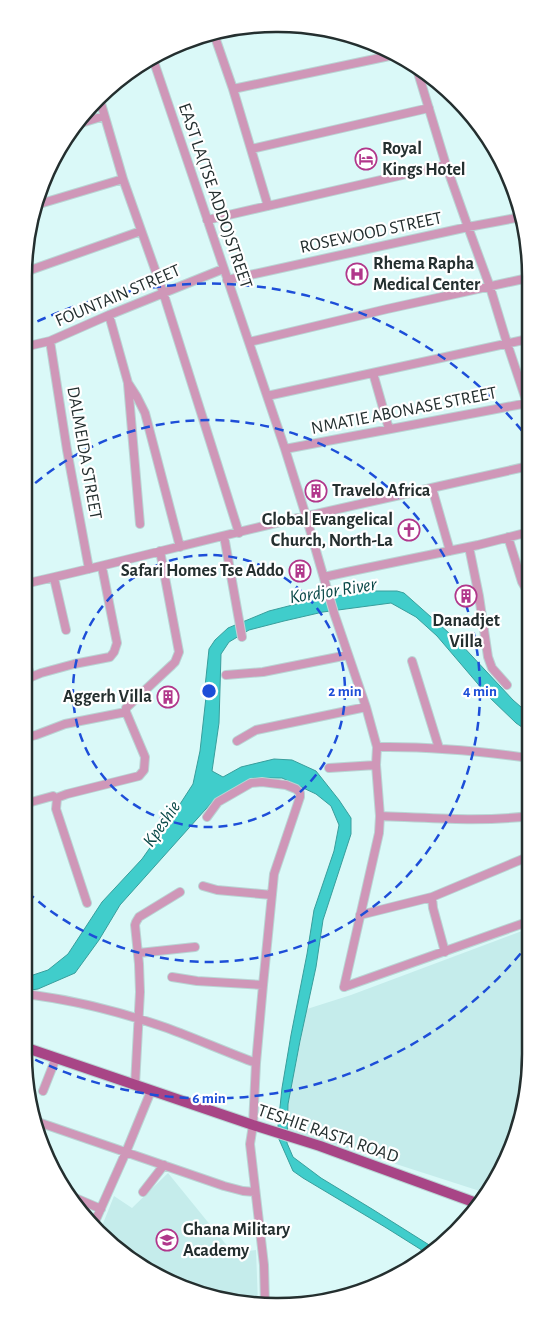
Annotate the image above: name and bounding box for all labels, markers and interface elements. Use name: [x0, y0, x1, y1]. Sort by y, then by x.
street label: EAST LA(TSE ADDO)STREET: [175, 101, 255, 291]
place label: Royal Kings Hotel: [382, 140, 466, 179]
hotel icon: Royal Kings Hotel: [354, 147, 378, 171]
street label: ROSEWOOD STREET: [298, 209, 444, 257]
place label: Rhema Rapha Medical Center: [373, 255, 481, 294]
street label: FOUNTAIN STREET: [53, 261, 183, 330]
hospital icon: Rhema Rapha Medical Center: [345, 262, 369, 286]
street label: NMATIE ABONASE STREET: [310, 384, 499, 438]
street label: DALMEIDA STREET: [63, 385, 105, 521]
building icon: Travelo Africa: [304, 479, 328, 503]
place label: Travelo Africa: [332, 482, 431, 500]
place label: Global Evangelical Church, North-La: [262, 511, 393, 550]
church icon: Global Evangelical Church, North-La: [397, 518, 421, 542]
building icon: Safari Homes Tse Addo: [288, 559, 312, 583]
place label: Safari Homes Tse Addo: [121, 562, 284, 580]
water label: Kordjor River: [288, 575, 379, 607]
building icon: Danadjet Villa: [454, 584, 478, 608]
place label: Danadjet Villa: [432, 612, 500, 651]
centre of rings: [200, 682, 218, 700]
text: 2 min: [328, 684, 362, 699]
text: 4 min: [463, 684, 497, 699]
building icon: Aggerh Villa: [156, 685, 180, 709]
place label: Aggerh Villa: [63, 688, 152, 706]
water label: Kpeshie: [139, 797, 185, 851]
text: 6 min: [192, 1091, 226, 1106]
street label: TESHIE RASTA ROAD: [255, 1101, 401, 1167]
place label: Ghana Military Academy: [183, 1221, 291, 1260]
school or university icon: Ghana Military Academy: [155, 1228, 179, 1252]

